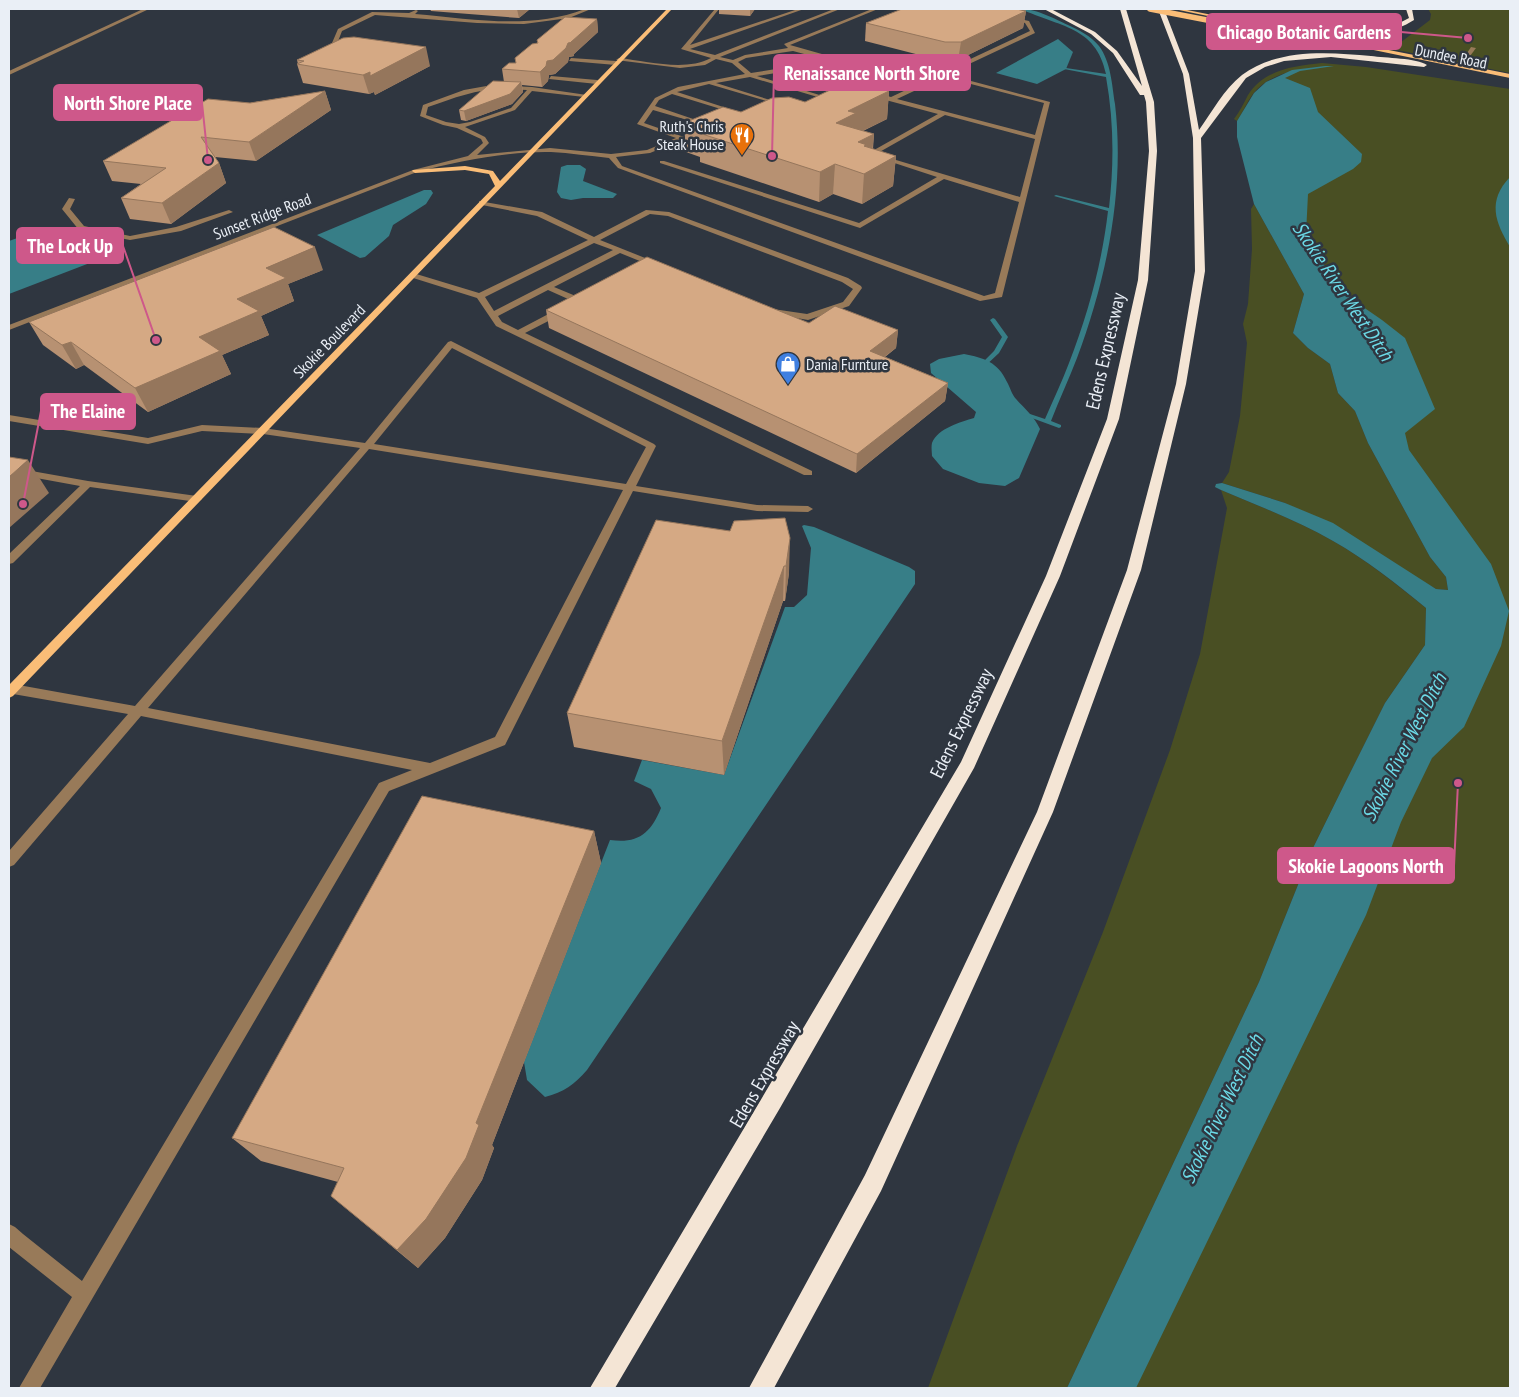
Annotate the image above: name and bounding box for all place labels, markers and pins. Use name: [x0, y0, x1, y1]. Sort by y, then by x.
callout: Chicago Botanic Gardens: [1207, 14, 1401, 49]
callout: Renaissance North Shore: [774, 55, 970, 90]
callout: North Shore Place: [54, 85, 202, 120]
place label: Ruth's Chris Steak House: [656, 116, 724, 154]
restaurant icon: Ruth's Chris Steak House: [729, 122, 755, 156]
callout: The Lock Up: [17, 228, 123, 263]
shop icon: Dania Furnture: [775, 351, 801, 385]
place label: Dania Furnture: [806, 354, 888, 374]
callout: The Elaine: [41, 394, 135, 429]
callout: Skokie Lagoons North: [1278, 848, 1454, 883]

